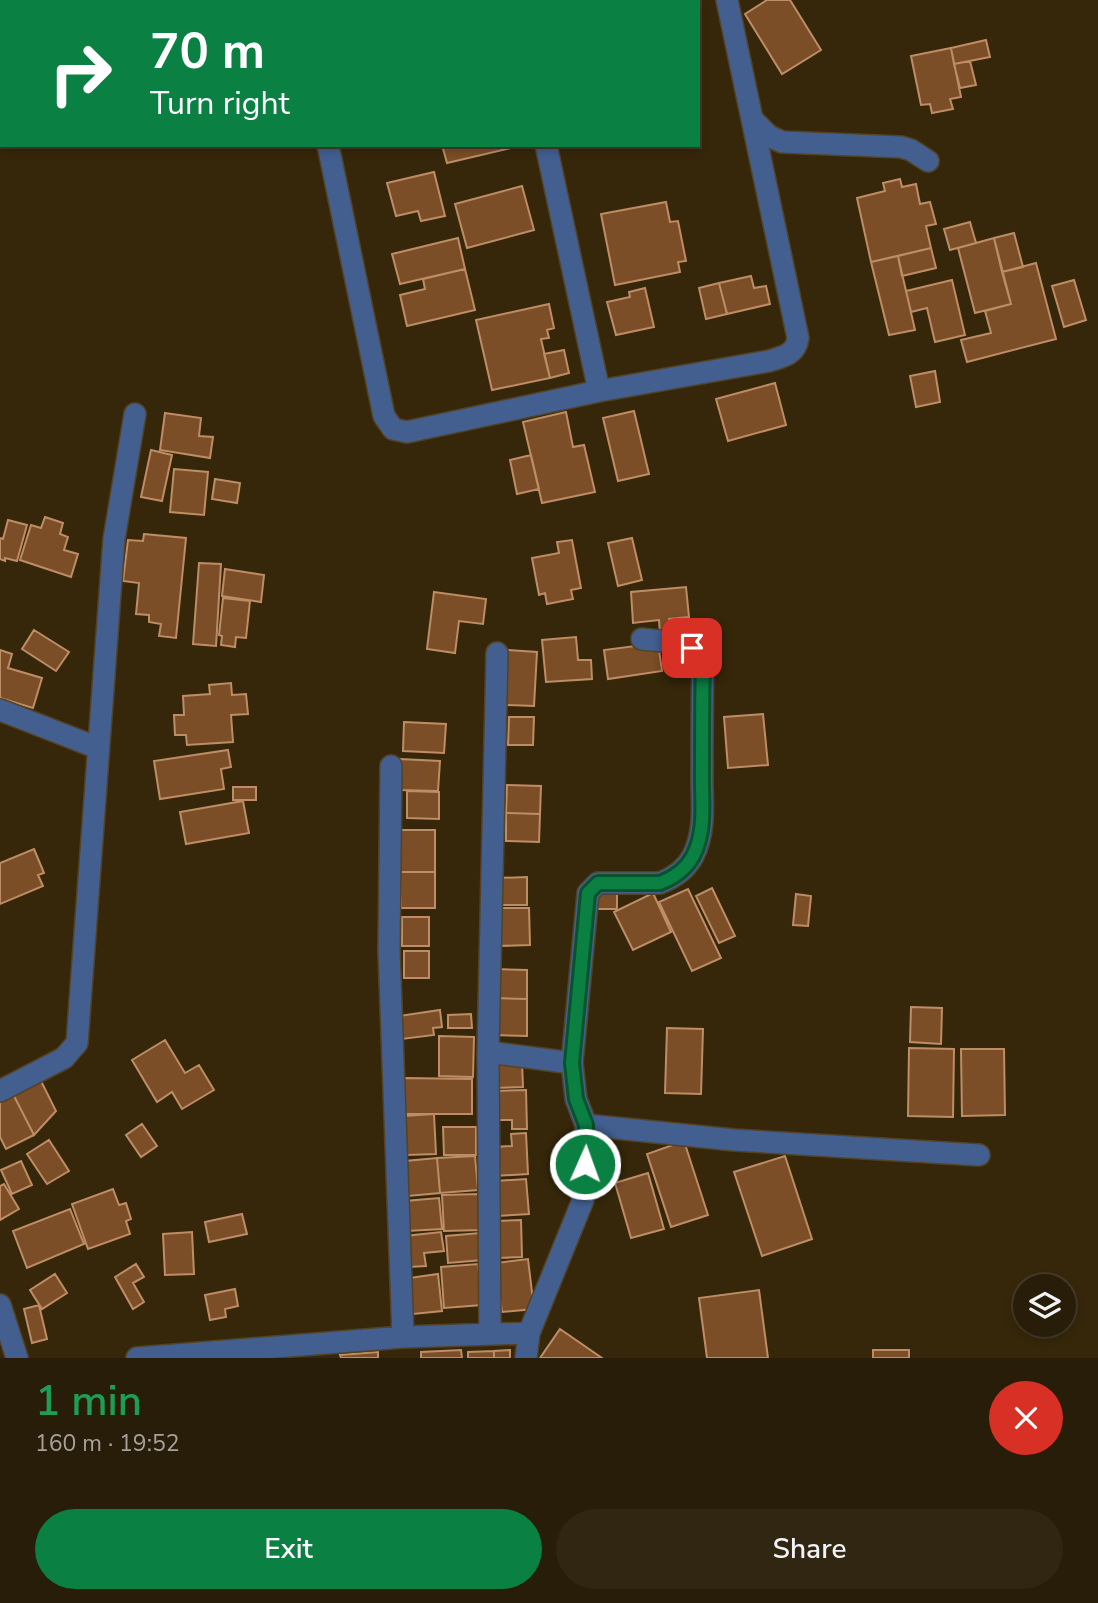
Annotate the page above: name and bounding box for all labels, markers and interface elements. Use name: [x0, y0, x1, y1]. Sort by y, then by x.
text: 70 m: [150, 18, 265, 85]
icon: right: [35, 28, 126, 119]
text: Turn right: [150, 82, 290, 125]
pin: [662, 618, 722, 678]
icon: arrive: [673, 629, 711, 667]
position arrow: [548, 1127, 622, 1201]
map controls: [1013, 1274, 1076, 1337]
button: layers: [1013, 1274, 1076, 1337]
text: 1 min: [35, 1373, 142, 1430]
button: close: [989, 1381, 1063, 1455]
text: 160 m · 19:52: [35, 1428, 180, 1459]
button: Exit: [35, 1509, 542, 1589]
button: Share: [556, 1509, 1063, 1589]

